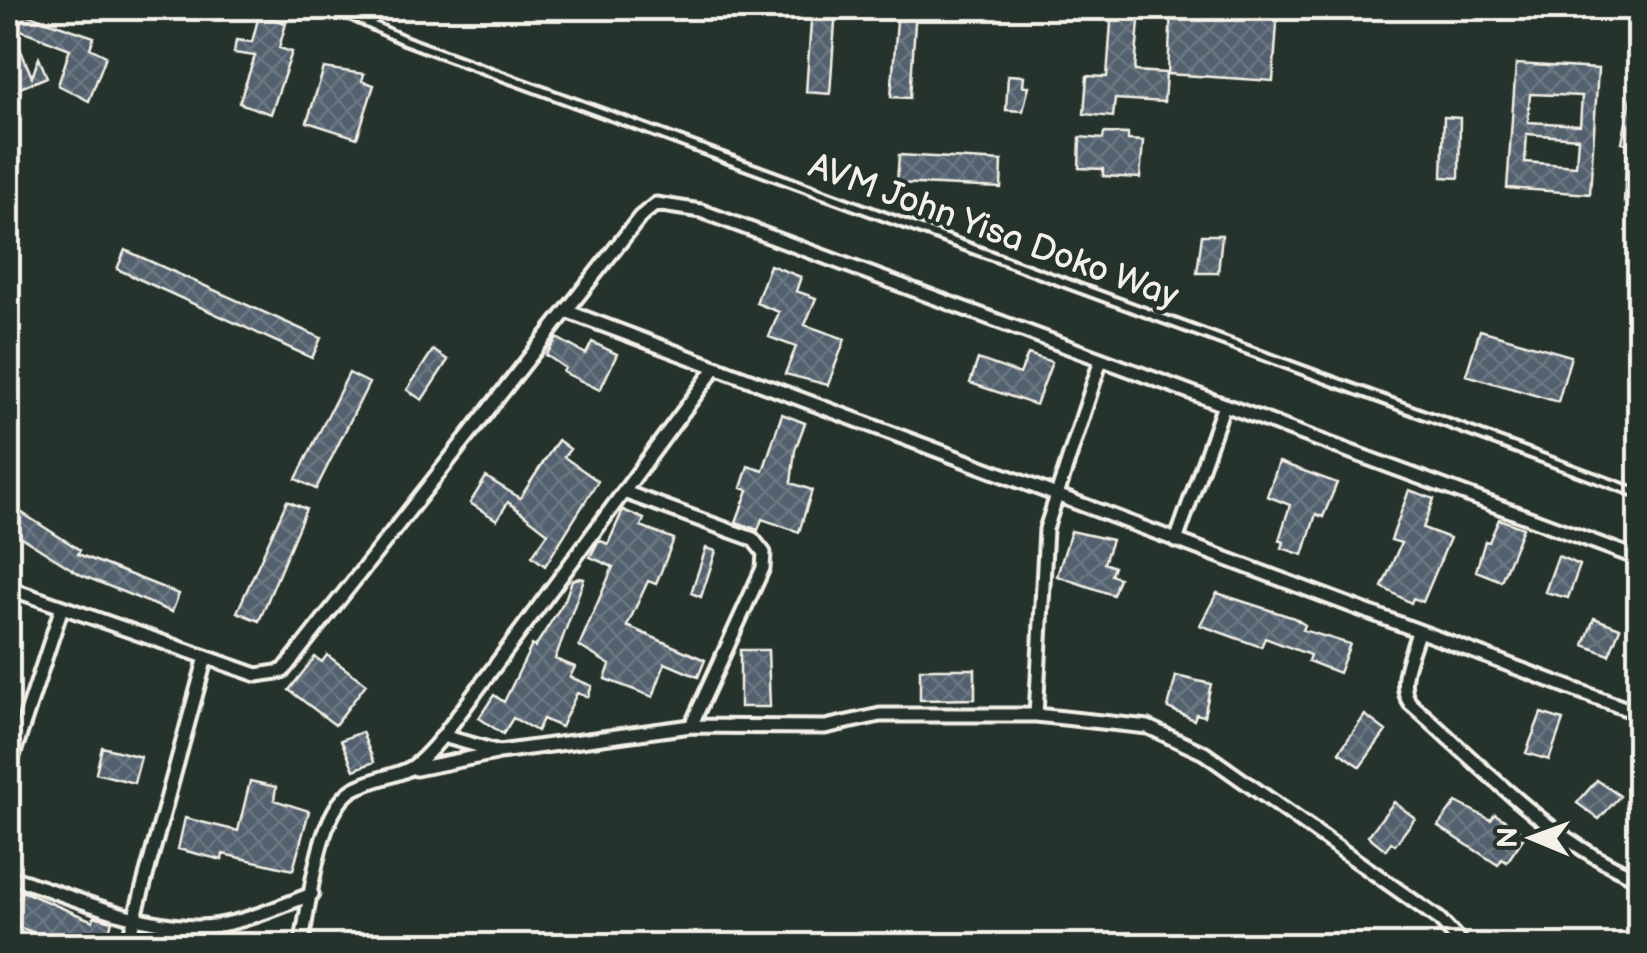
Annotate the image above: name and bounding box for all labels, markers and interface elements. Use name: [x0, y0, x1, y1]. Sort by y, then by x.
street label: AVM John Yisa Doko Way: [803, 144, 1184, 318]
north arrow: [1482, 788, 1582, 888]
text: N: [1492, 827, 1525, 848]

